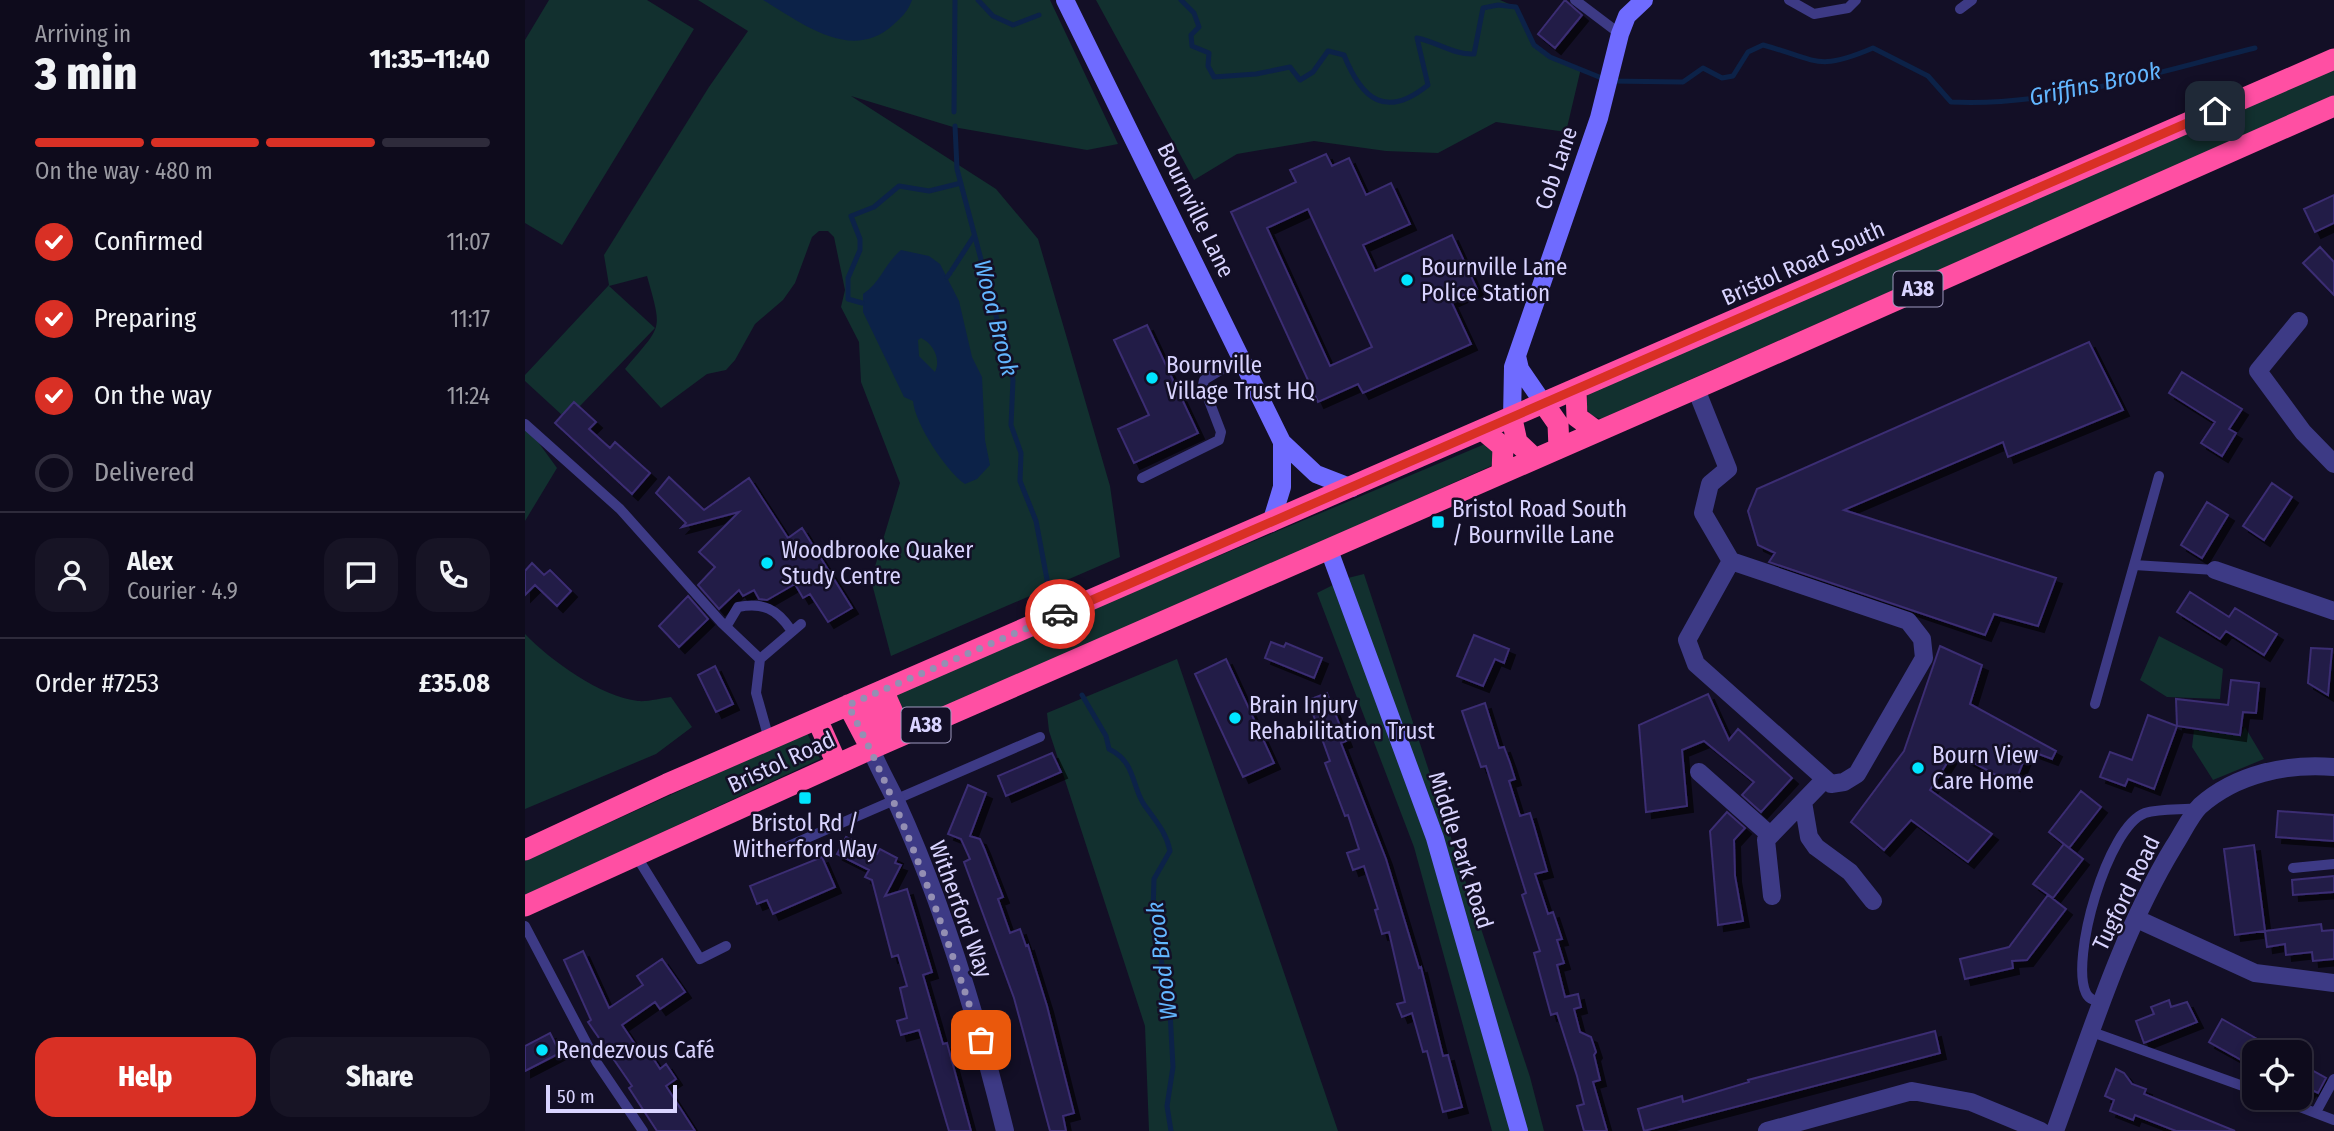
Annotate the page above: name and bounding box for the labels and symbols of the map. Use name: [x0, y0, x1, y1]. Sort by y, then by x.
water label: Griffins Brook: [2027, 56, 2163, 112]
pin: [2185, 81, 2245, 141]
street label: Cob Lane: [1529, 123, 1583, 213]
street label: Bournville Lane: [1151, 138, 1241, 282]
street label: Bristol Road South: [1717, 215, 1889, 311]
place label: Bournville Lane Police Station: [1421, 253, 1567, 307]
water label: Wood Brook: [968, 257, 1024, 379]
marker: Bournville Lane Police Station: [1399, 272, 1415, 288]
road number: A38: [1893, 272, 1943, 306]
place label: Bournville Village Trust HQ: [1166, 351, 1315, 405]
marker: Bournville Village Trust HQ: [1144, 370, 1160, 386]
place label: Bristol Road South / Bournville Lane: [1452, 495, 1627, 549]
marker: Bristol Road South / Bournville Lane: [1430, 514, 1446, 530]
place label: Woodbrooke Quaker Study Centre: [781, 536, 973, 590]
marker: Woodbrooke Quaker Study Centre: [759, 555, 775, 571]
courier: [1025, 579, 1095, 649]
place label: Brain Injury Rehabilitation Trust: [1249, 691, 1435, 745]
road number: A38: [901, 708, 951, 742]
marker: Brain Injury Rehabilitation Trust: [1227, 710, 1243, 726]
street label: Bristol Road: [723, 725, 839, 799]
place label: Bourn View Care Home: [1932, 741, 2038, 795]
marker: Bourn View Care Home: [1910, 760, 1926, 776]
street label: Middle Park Road: [1422, 768, 1500, 932]
marker: Bristol Rd / Witherford Way: [797, 790, 813, 806]
place label: Bristol Rd / Witherford Way: [733, 809, 878, 863]
street label: Tugford Road: [2086, 831, 2166, 955]
street label: Witherford Way: [923, 837, 999, 982]
water label: Wood Brook: [1141, 900, 1183, 1022]
pin: [951, 1010, 1011, 1070]
place label: Rendezvous Café: [556, 1036, 715, 1064]
marker: Rendezvous Café: [534, 1042, 550, 1058]
scale bar: [546, 1082, 677, 1114]

